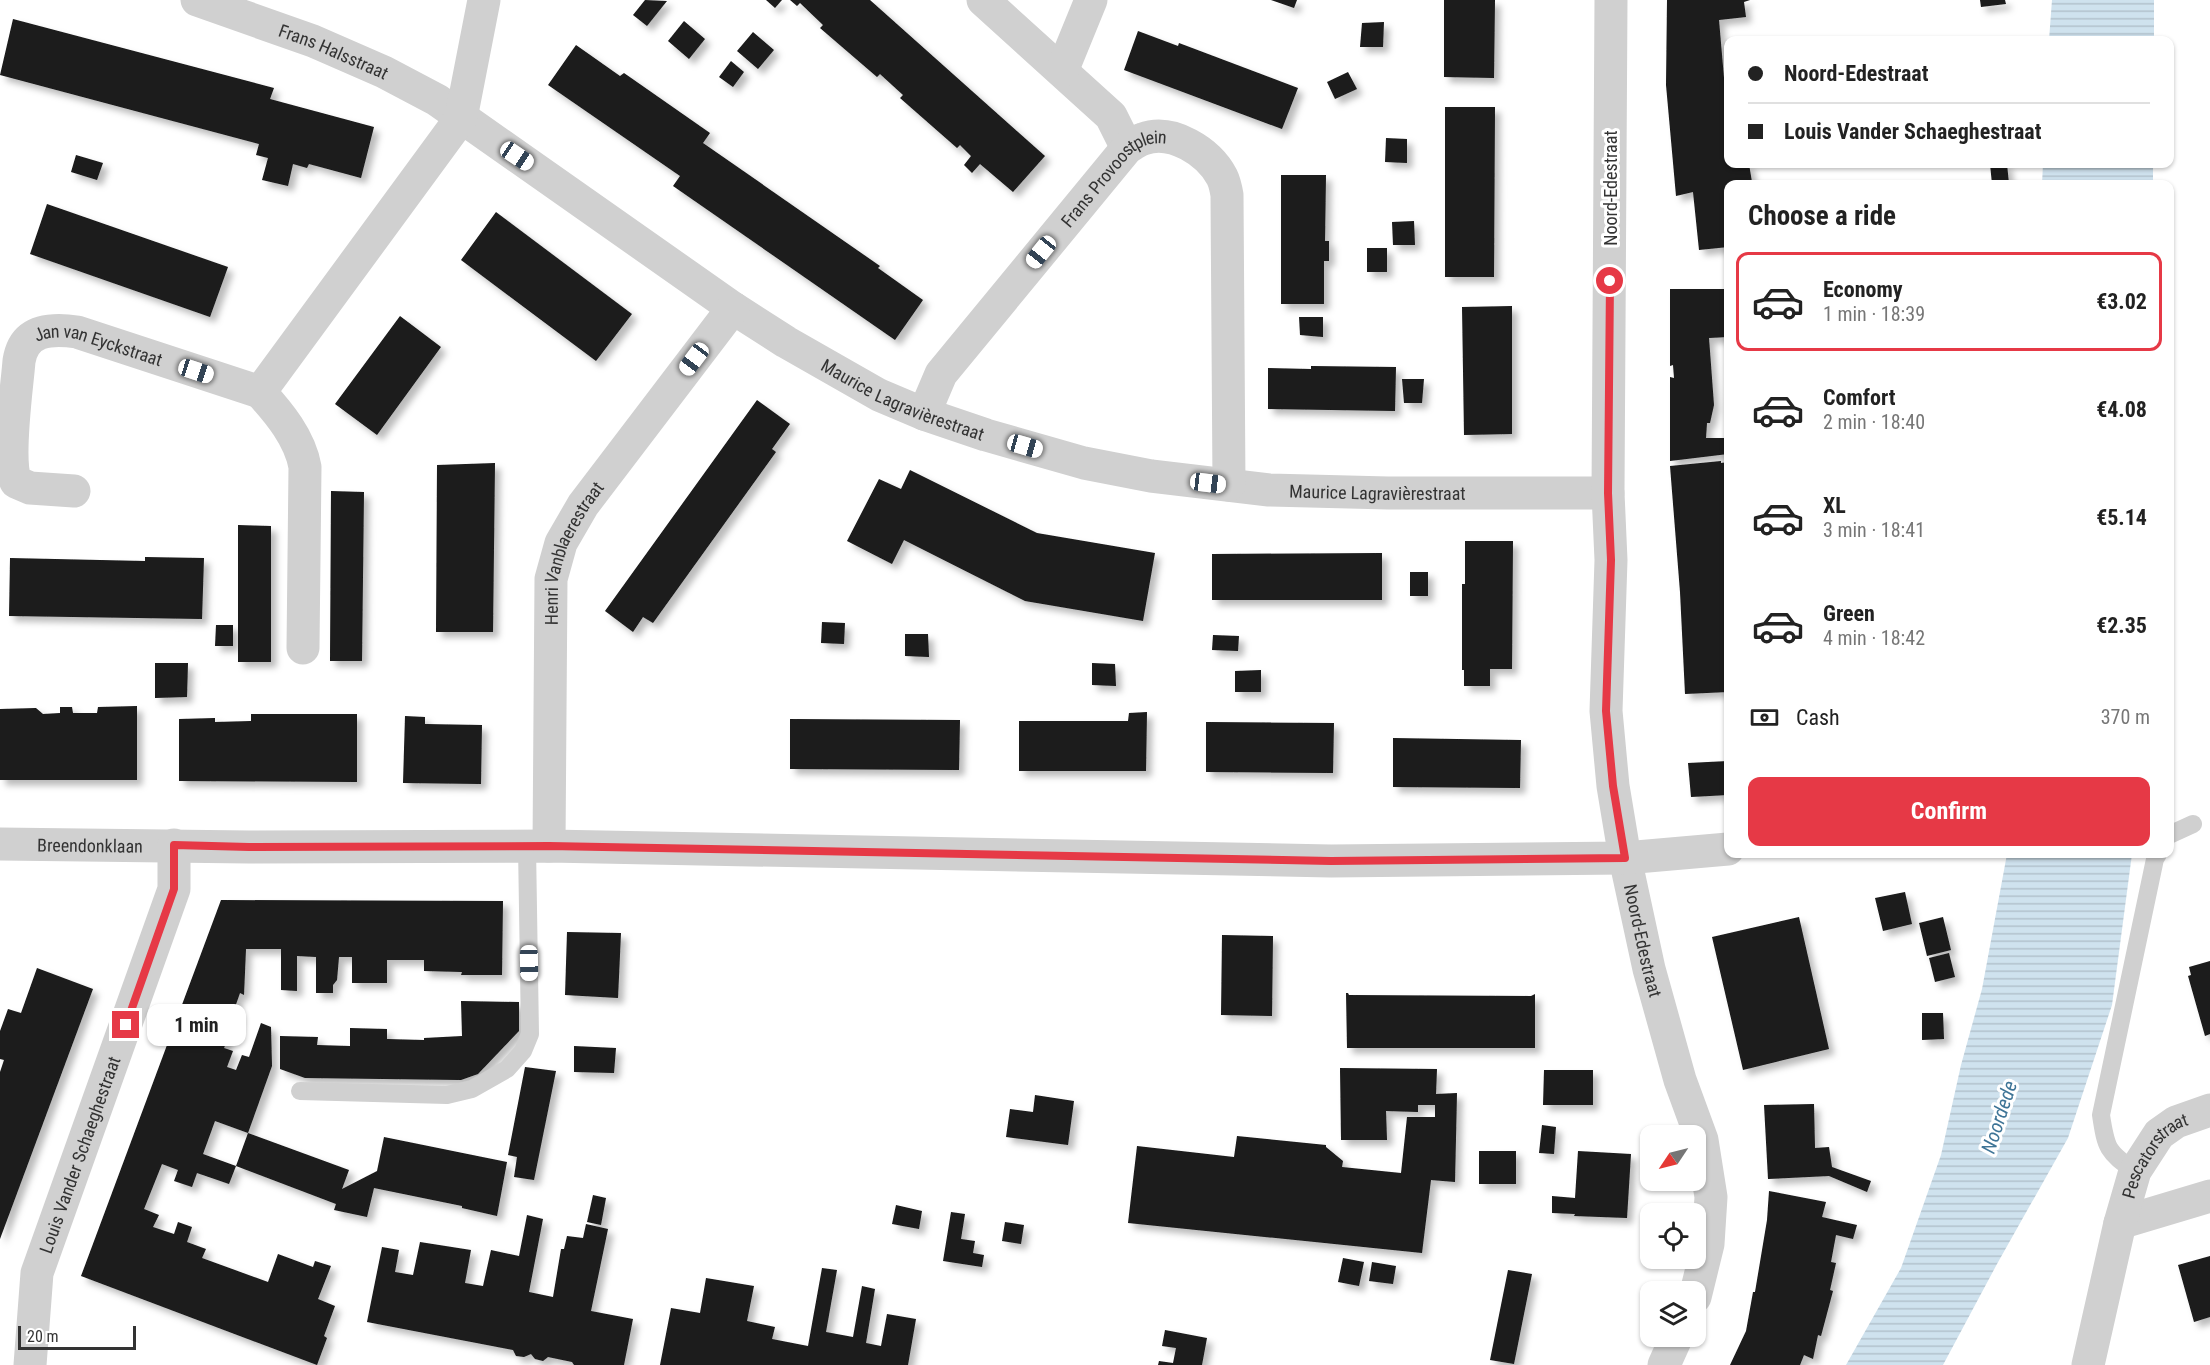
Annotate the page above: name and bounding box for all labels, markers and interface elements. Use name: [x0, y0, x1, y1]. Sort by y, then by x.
street label: Frans Halsstraat: [276, 19, 392, 83]
text: Noord-Edestraat: [1784, 61, 1928, 86]
text: Louis Vander Schaeghestraat: [1784, 119, 2041, 144]
street label: Frans Provoostplein: [1056, 126, 1167, 231]
street label: Noord-Edestraat: [1600, 130, 1621, 246]
car: [497, 138, 537, 174]
text: Choose a ride: [1748, 200, 1896, 232]
car: [1023, 232, 1059, 272]
route start: [1596, 267, 1623, 294]
icon: car: [1751, 275, 1805, 329]
text: Economy: [1823, 277, 1903, 302]
text: €3.02: [2096, 289, 2147, 314]
text: 1 min · 18:39: [1823, 302, 1925, 326]
street label: Jan van Eyckstraat: [30, 320, 165, 370]
car: [676, 339, 712, 379]
street label: Maurice Lagravièrestraat: [818, 354, 987, 444]
car: [176, 357, 216, 385]
icon: car: [1751, 383, 1805, 437]
text: Comfort: [1823, 385, 1896, 410]
text: €4.08: [2096, 397, 2147, 422]
text: 2 min · 18:40: [1823, 410, 1925, 434]
car: [1005, 432, 1045, 460]
car: [1189, 472, 1227, 494]
street label: Henri Vanblaerestraat: [540, 477, 608, 625]
street label: Maurice Lagravièrestraat: [1289, 480, 1466, 504]
icon: car: [1751, 491, 1805, 545]
text: XL: [1823, 493, 1846, 518]
text: €5.14: [2096, 505, 2147, 530]
text: 3 min · 18:41: [1823, 518, 1925, 542]
icon: car: [1751, 599, 1805, 653]
text: Green: [1823, 601, 1875, 626]
text: €2.35: [2096, 613, 2147, 638]
text: 4 min · 18:42: [1823, 626, 1925, 650]
icon: cash: [1748, 701, 1781, 734]
text: Cash: [1796, 705, 1840, 730]
text: 370 m: [2101, 705, 2150, 729]
button: Confirm: [1748, 777, 2150, 846]
street label: Breendonklaan: [37, 834, 143, 856]
street label: Noord-Edestraat: [1620, 882, 1667, 999]
car: [520, 945, 538, 981]
callout: 1 min: [147, 1004, 246, 1046]
route end: [112, 1011, 139, 1038]
text: 1 min: [174, 1013, 219, 1037]
street label: Louis Vander Schaeghestraat: [34, 1053, 124, 1256]
water label: Noordede: [1976, 1078, 2022, 1156]
street label: Pescatorstraat: [2117, 1108, 2190, 1201]
north arrow: [1640, 1125, 1706, 1191]
map controls: [1640, 1125, 1706, 1347]
button: locate: [1640, 1203, 1706, 1269]
button: layers: [1640, 1281, 1706, 1347]
scale bar: [18, 1323, 136, 1350]
text: 20 m: [27, 1327, 59, 1346]

